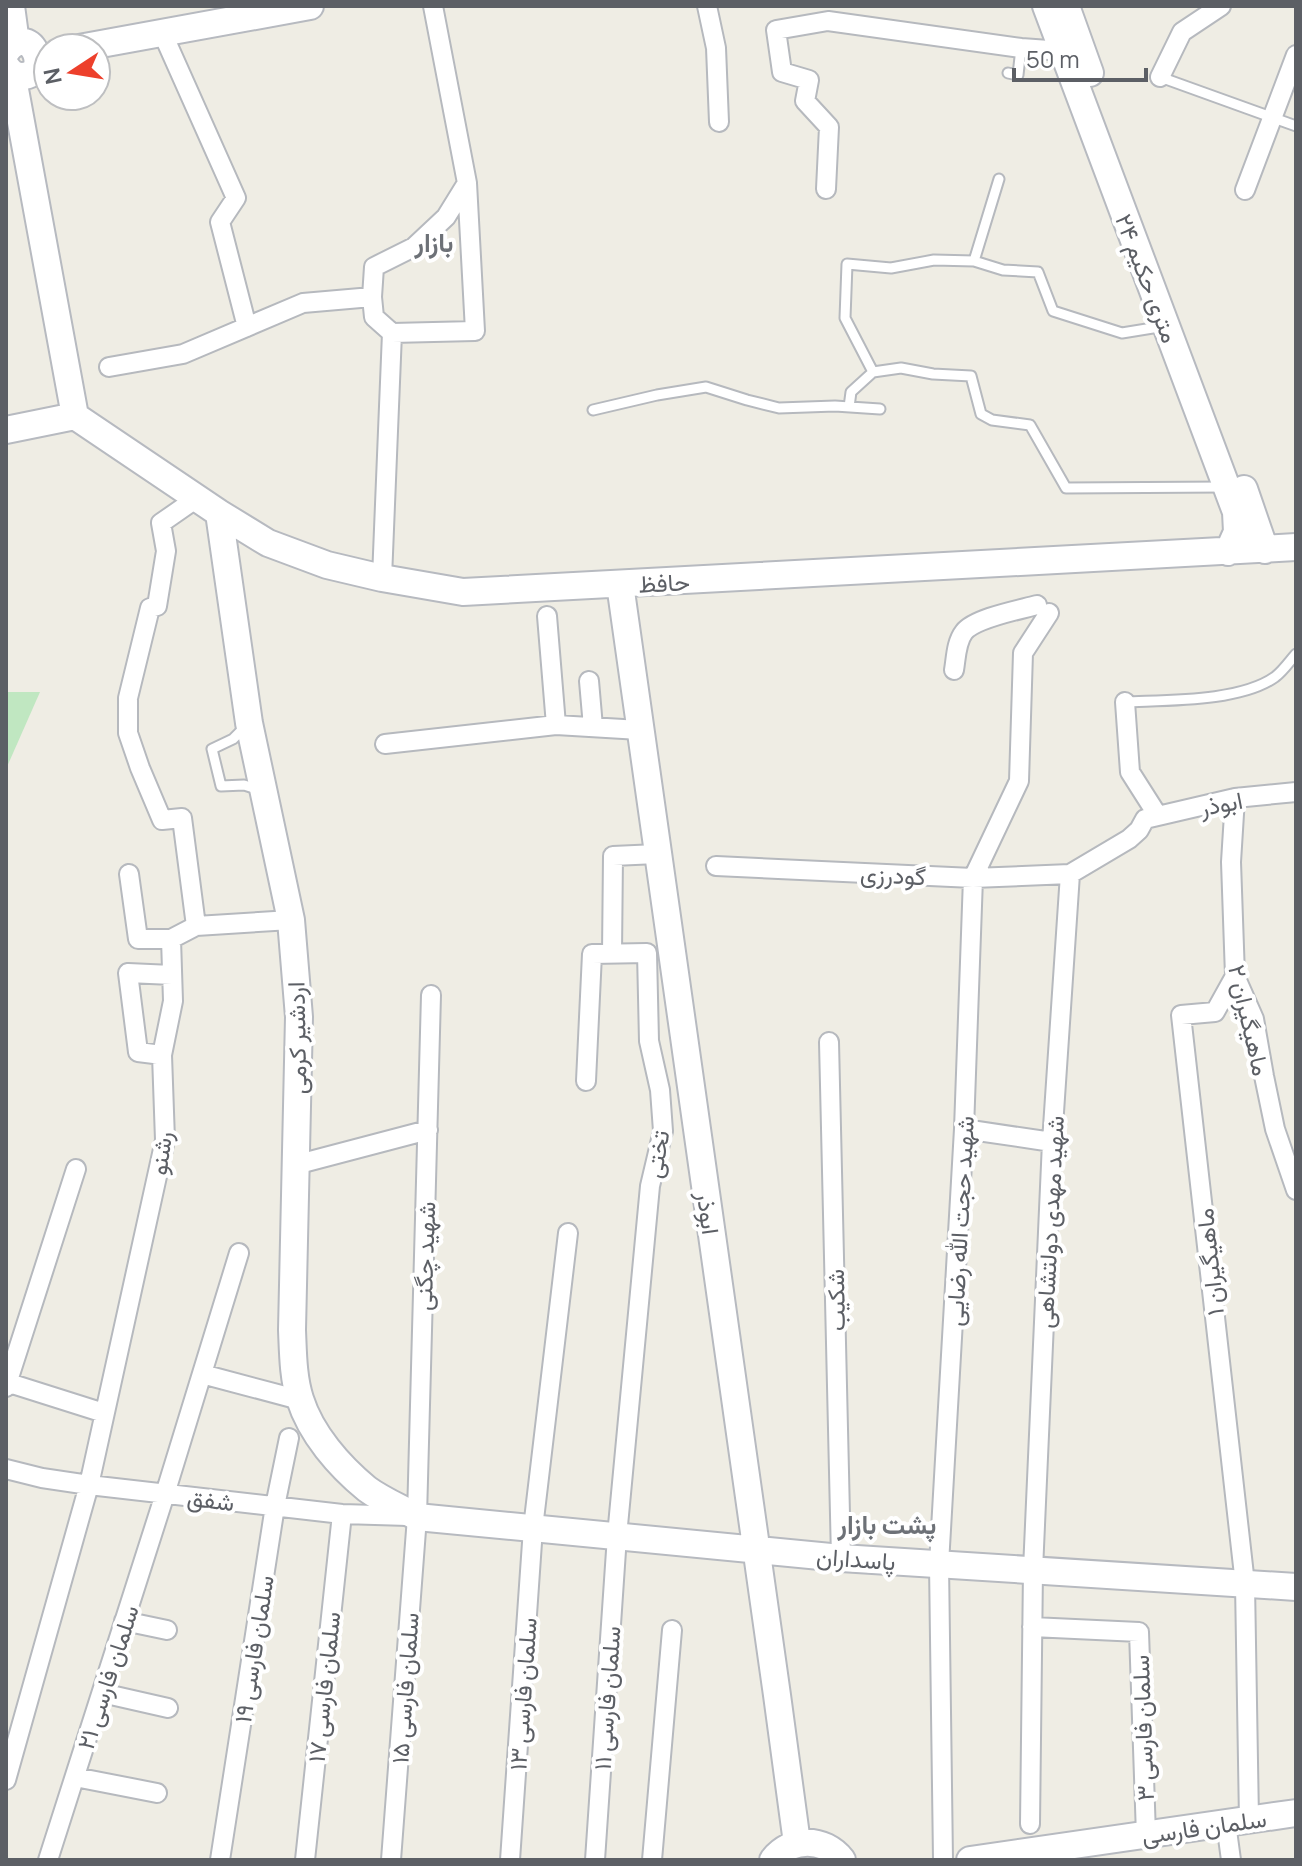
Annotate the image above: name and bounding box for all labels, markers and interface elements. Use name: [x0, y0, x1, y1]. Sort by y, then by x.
north arrow: [32, 32, 112, 112]
scale bar: [1014, 32, 1146, 82]
text: 50 m: [1026, 42, 1080, 75]
text: N: [36, 65, 69, 87]
street label: ۲۴ متری حکیم: [1107, 209, 1188, 348]
district label: بازار: [414, 224, 453, 260]
street label: حافظ: [637, 564, 691, 600]
street label: ابوذر: [1196, 783, 1245, 823]
street label: گودرزی: [859, 856, 927, 892]
street label: ماهیگیران ۲: [1221, 961, 1279, 1079]
street label: اردشیر کرمی: [279, 981, 313, 1095]
street label: شهید حجت الله رضایی: [937, 1115, 981, 1327]
street label: شهید مهدی دولتشاهی: [1027, 1115, 1071, 1329]
street label: تختی: [636, 1128, 676, 1180]
street label: رشنو: [141, 1129, 179, 1177]
street label: ابوذر: [690, 1188, 728, 1237]
street label: شهید چگنی: [406, 1201, 443, 1311]
street label: ماهیگیران ۱: [1187, 1207, 1231, 1317]
street label: شکیب: [818, 1269, 852, 1331]
street label: شفق: [185, 1480, 237, 1518]
district label: پشت بازار: [837, 1506, 936, 1543]
street label: پاسداران: [815, 1539, 897, 1578]
street label: سلمان فارسی ۱۹: [225, 1573, 281, 1725]
street label: سلمان فارسی ۲۱: [68, 1601, 146, 1753]
street label: سلمان فارسی ۱۷: [299, 1610, 347, 1764]
street label: سلمان فارسی ۱۵: [382, 1611, 426, 1765]
street label: سلمان فارسی ۱۳: [500, 1616, 544, 1772]
street label: سلمان فارسی ۱۱: [585, 1625, 627, 1771]
street label: سلمان فارسی ۳: [1123, 1654, 1161, 1802]
street label: سلمان فارسی: [1139, 1801, 1269, 1851]

